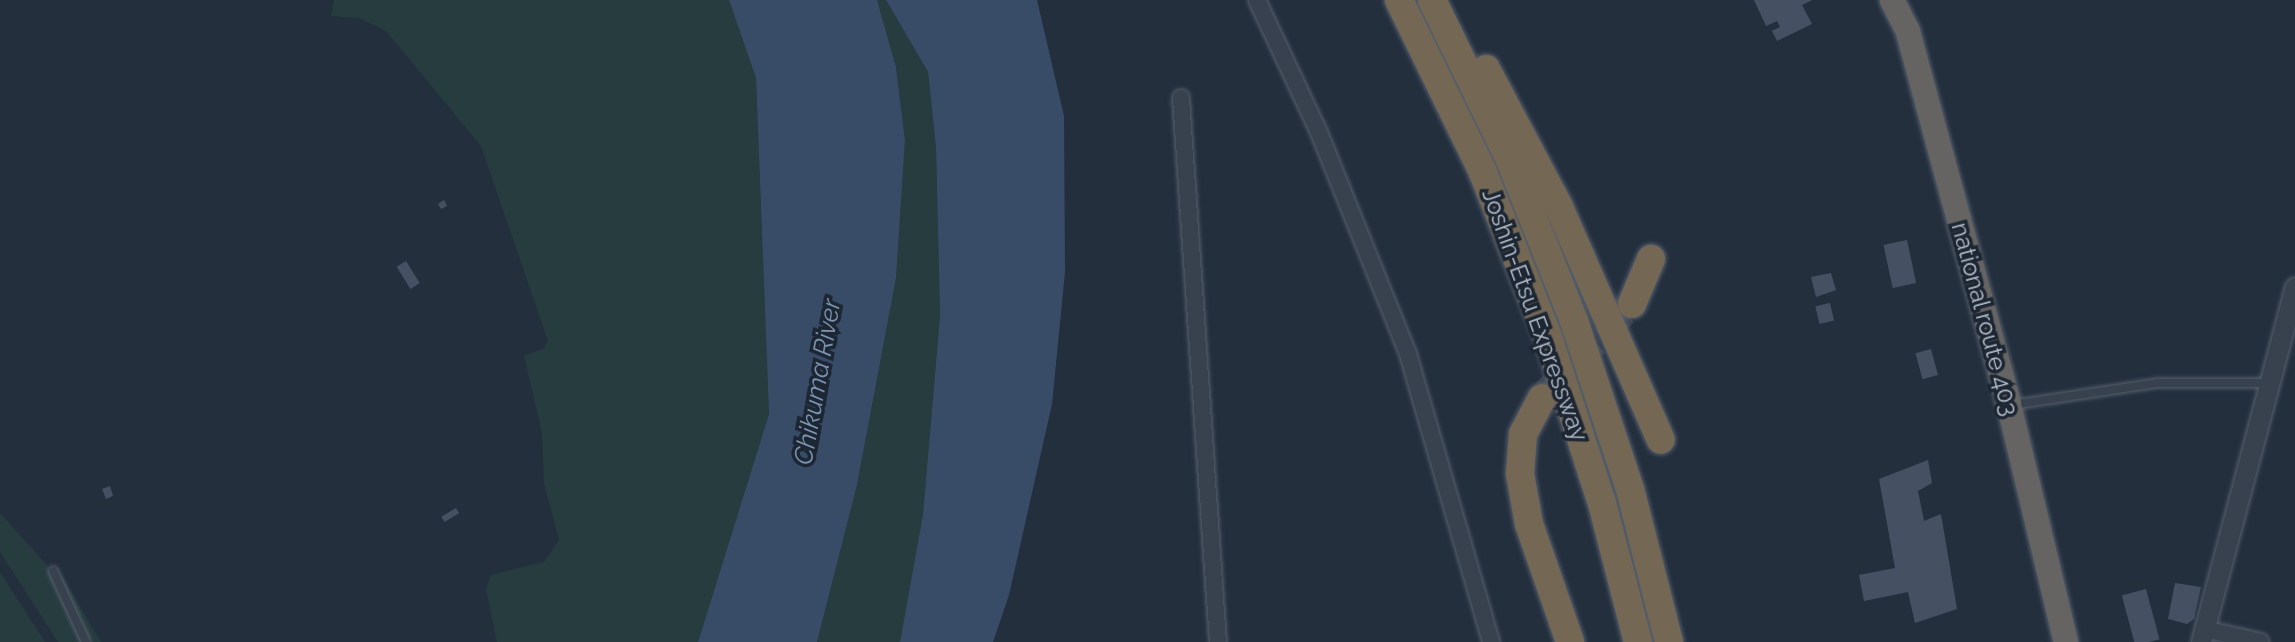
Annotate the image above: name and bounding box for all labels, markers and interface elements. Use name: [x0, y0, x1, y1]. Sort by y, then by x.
street label: Joshin-Etsu Expressway: [1476, 185, 1594, 445]
street label: national route 403: [1945, 219, 2025, 419]
water label: Chikuma River: [788, 297, 848, 467]

